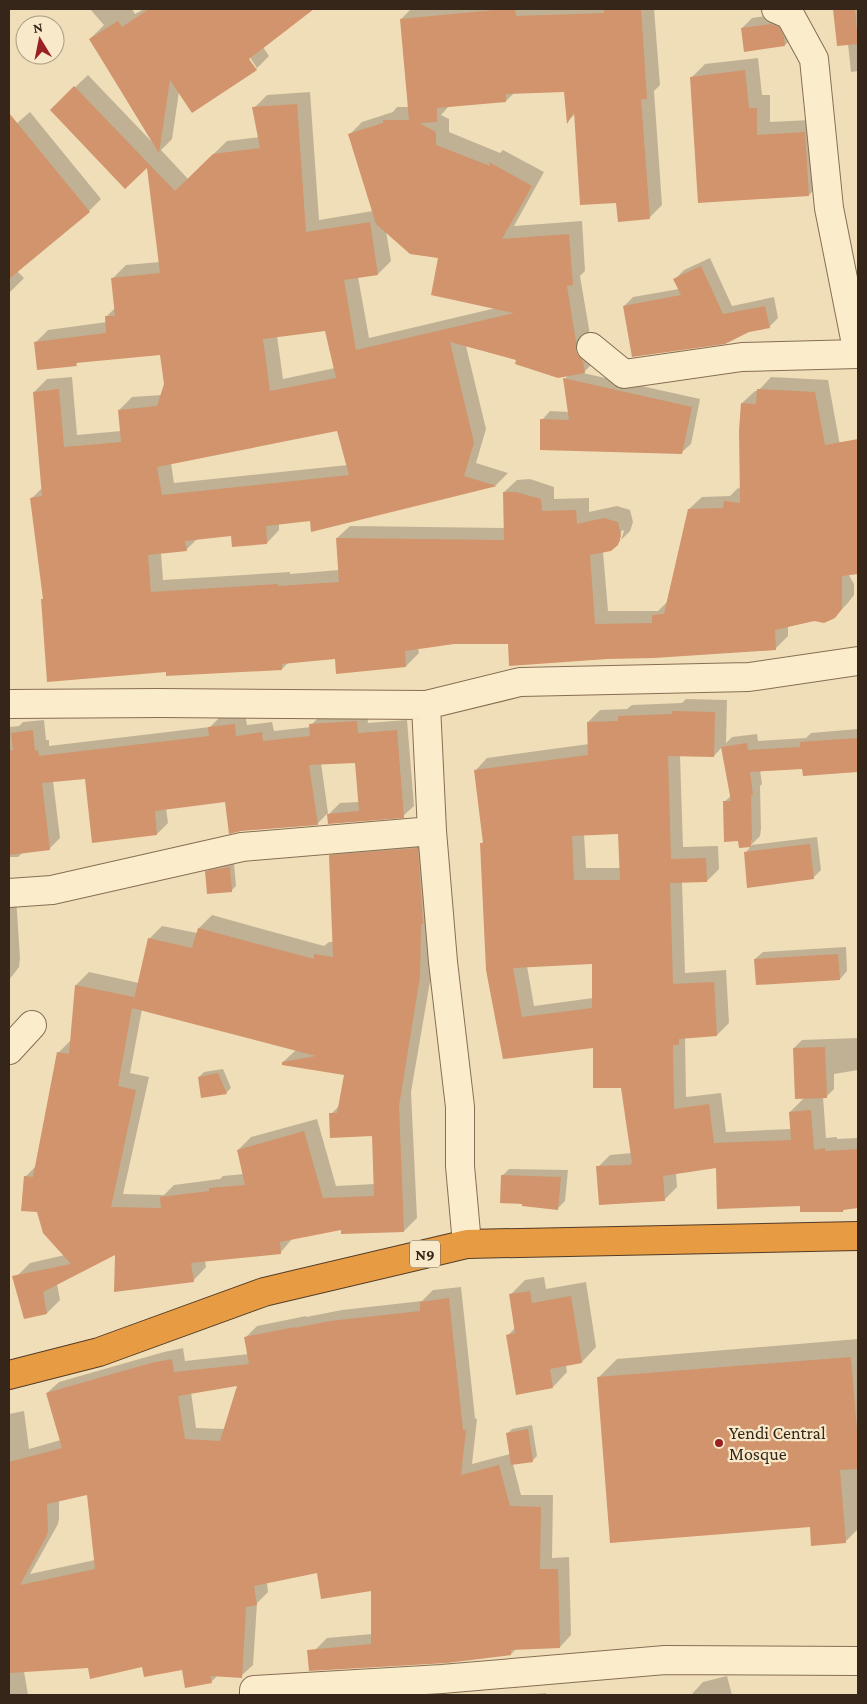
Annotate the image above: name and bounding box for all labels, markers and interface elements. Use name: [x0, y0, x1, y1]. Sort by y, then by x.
north arrow: [15, 15, 65, 65]
text: N: [32, 18, 44, 36]
road number: N9: [410, 1240, 440, 1268]
place label: Yendi Central Mosque: [729, 1423, 826, 1464]
marker: Yendi Central Mosque: [713, 1437, 725, 1449]

